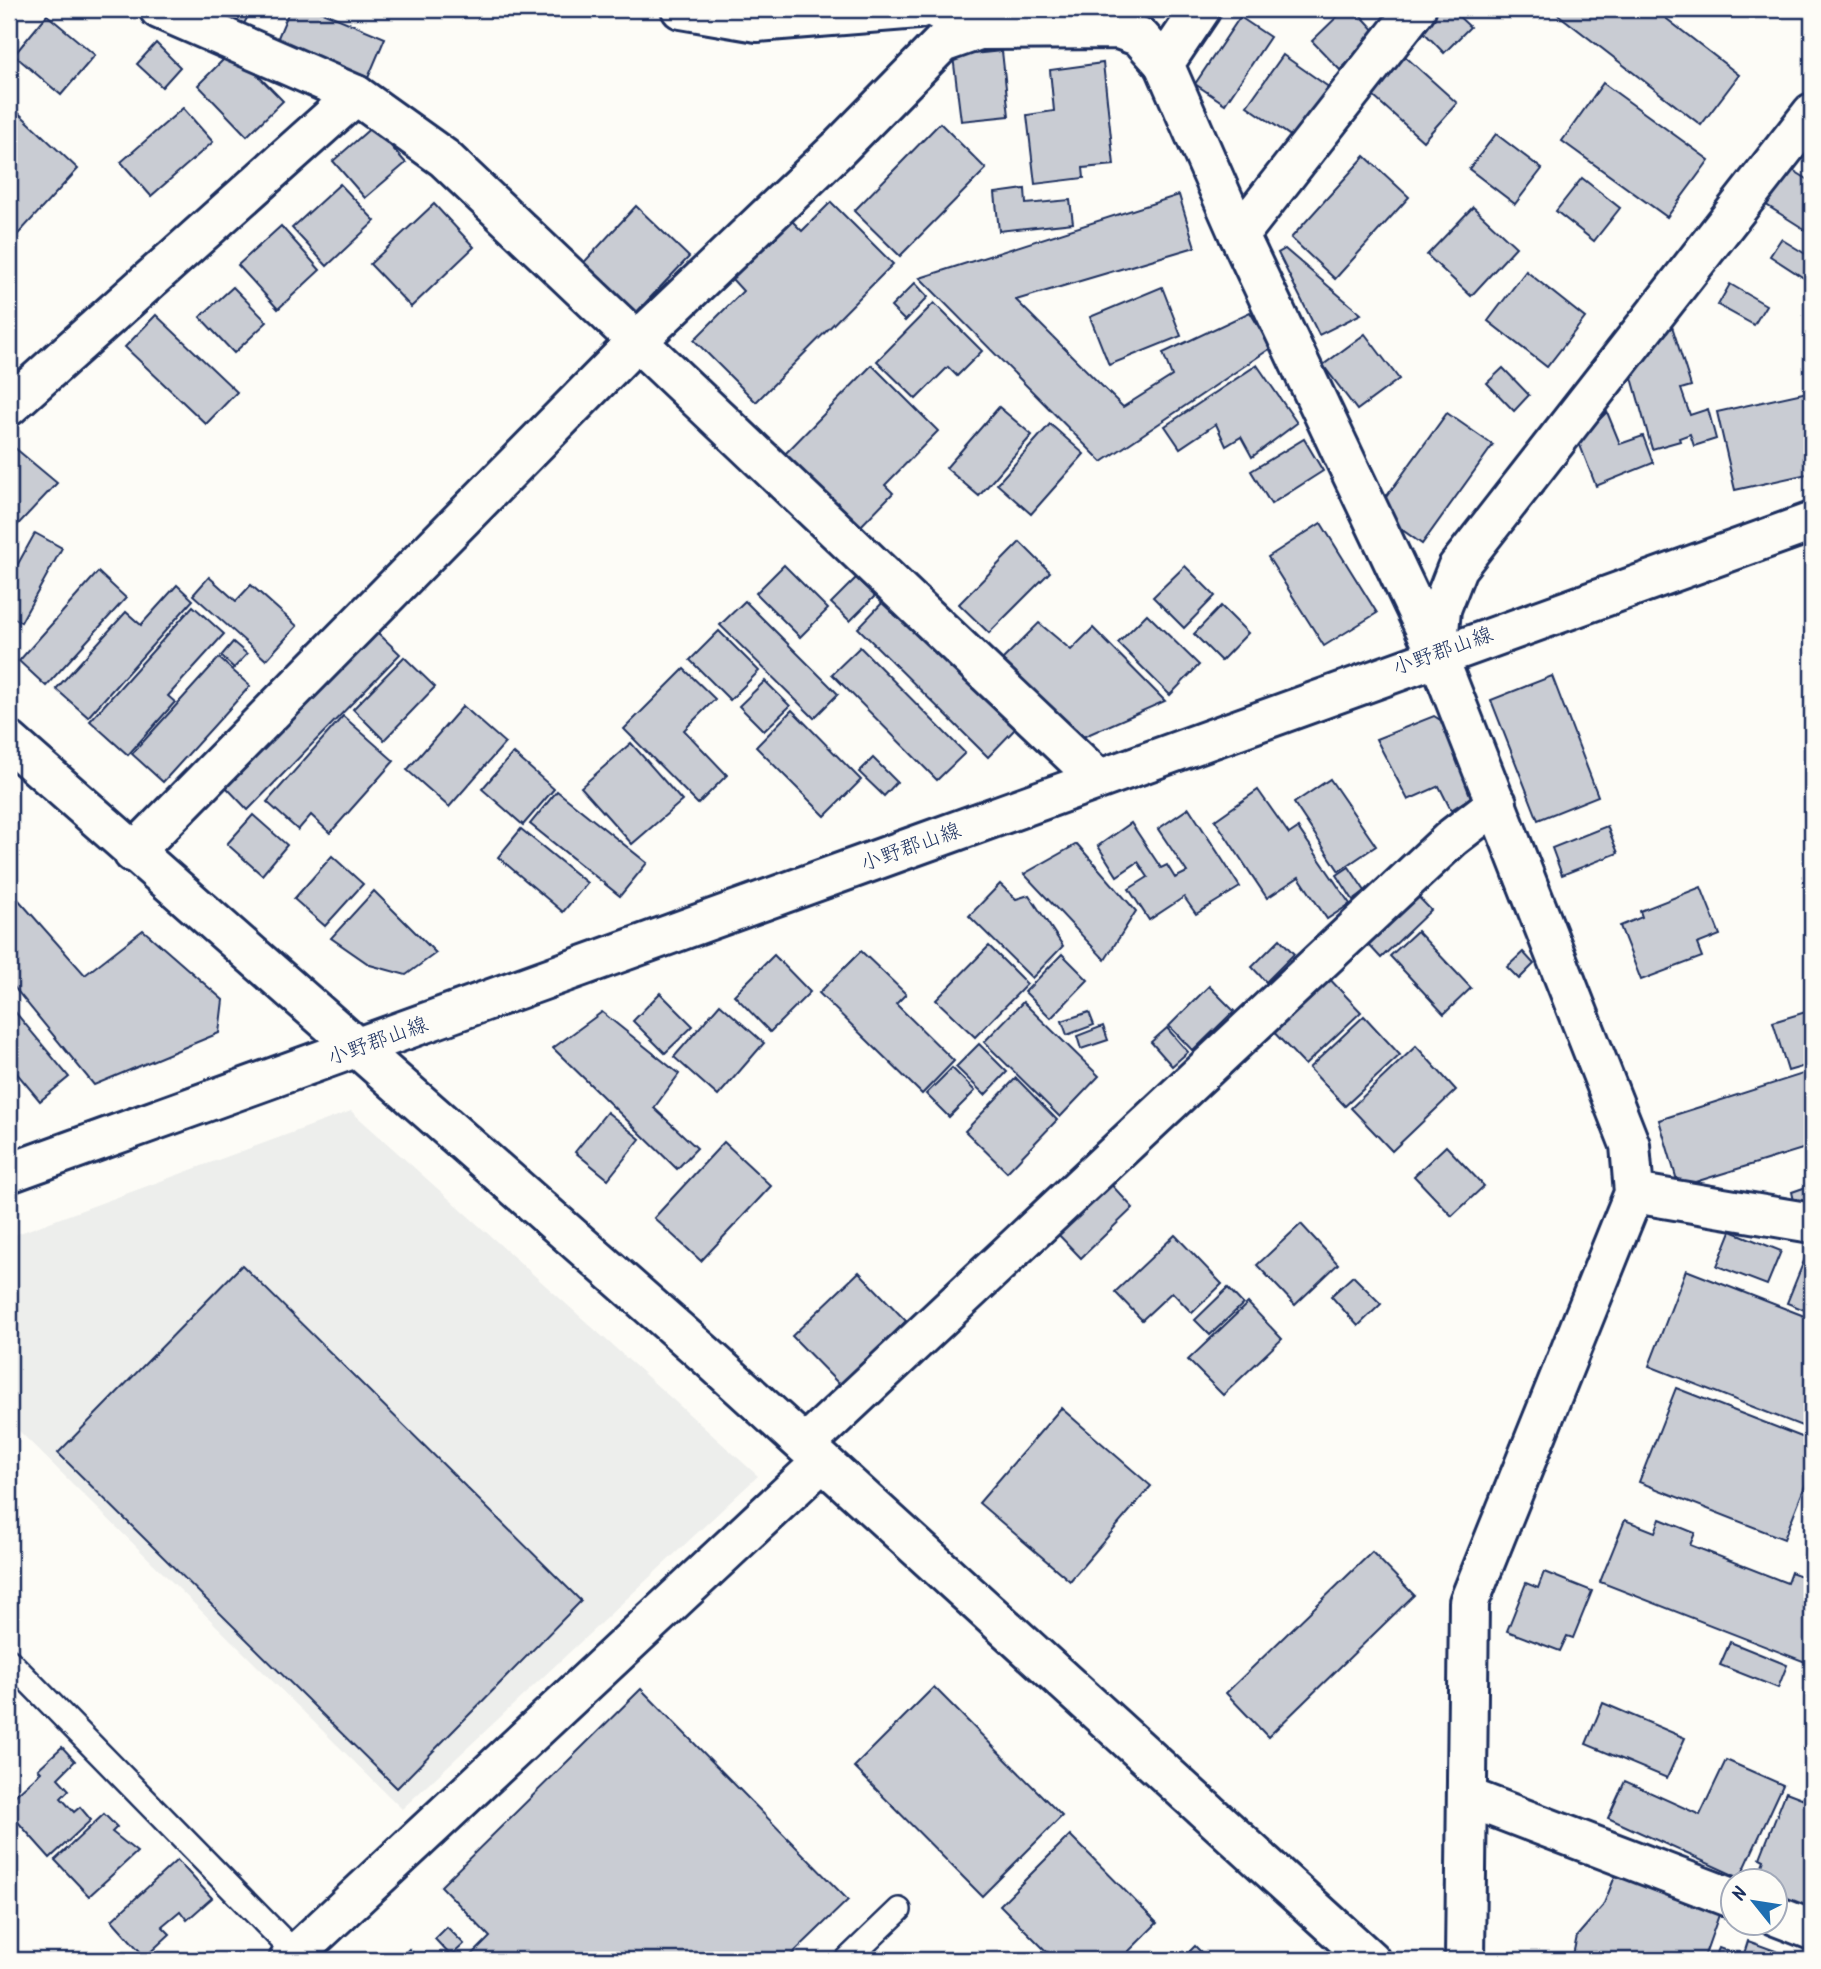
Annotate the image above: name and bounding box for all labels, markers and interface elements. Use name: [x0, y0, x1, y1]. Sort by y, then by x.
street label: 小野郡山線: [1388, 619, 1498, 685]
street label: 小野郡山線: [856, 815, 966, 881]
street label: 小野郡山線: [323, 1009, 433, 1075]
north arrow: [1720, 1868, 1790, 1938]
text: N: [1725, 1882, 1757, 1907]

